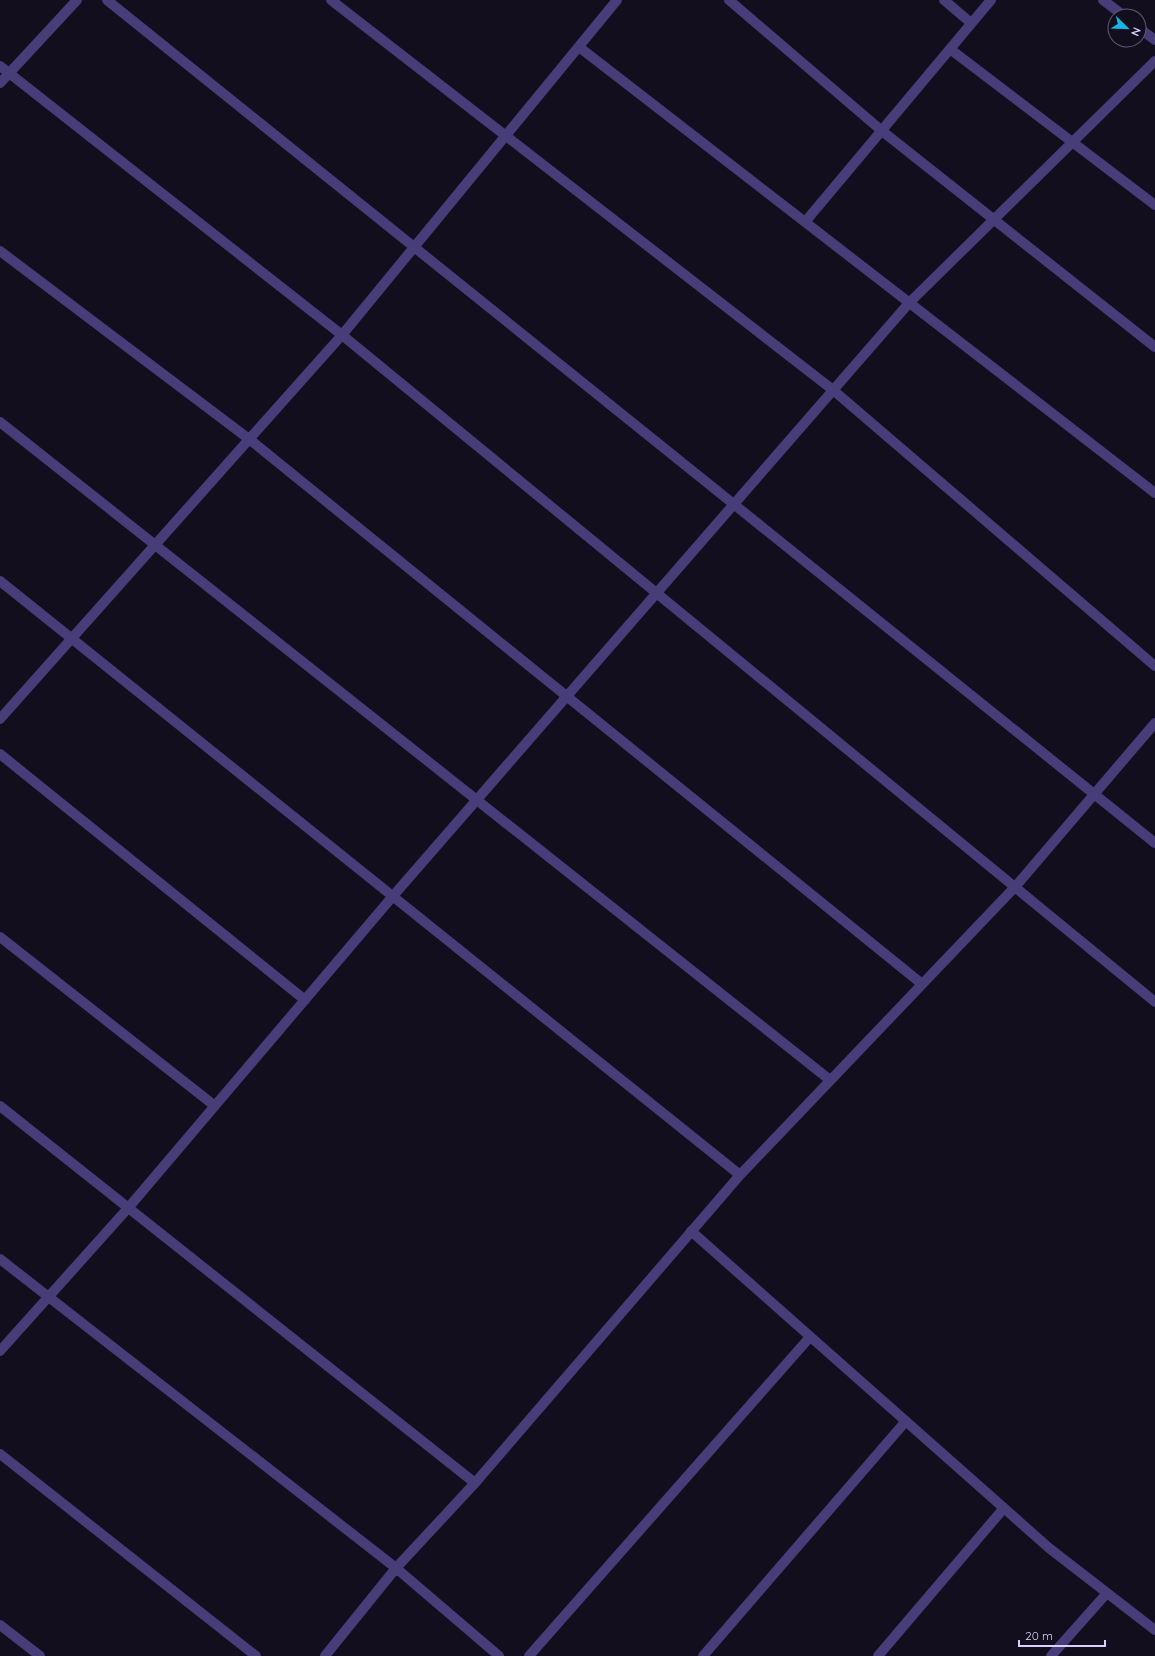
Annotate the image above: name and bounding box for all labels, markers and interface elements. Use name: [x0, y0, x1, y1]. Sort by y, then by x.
north arrow: [1107, 8, 1147, 48]
text: N: [1128, 25, 1144, 38]
scale bar: [1019, 1622, 1105, 1648]
text: 20 m: [1025, 1628, 1053, 1643]

